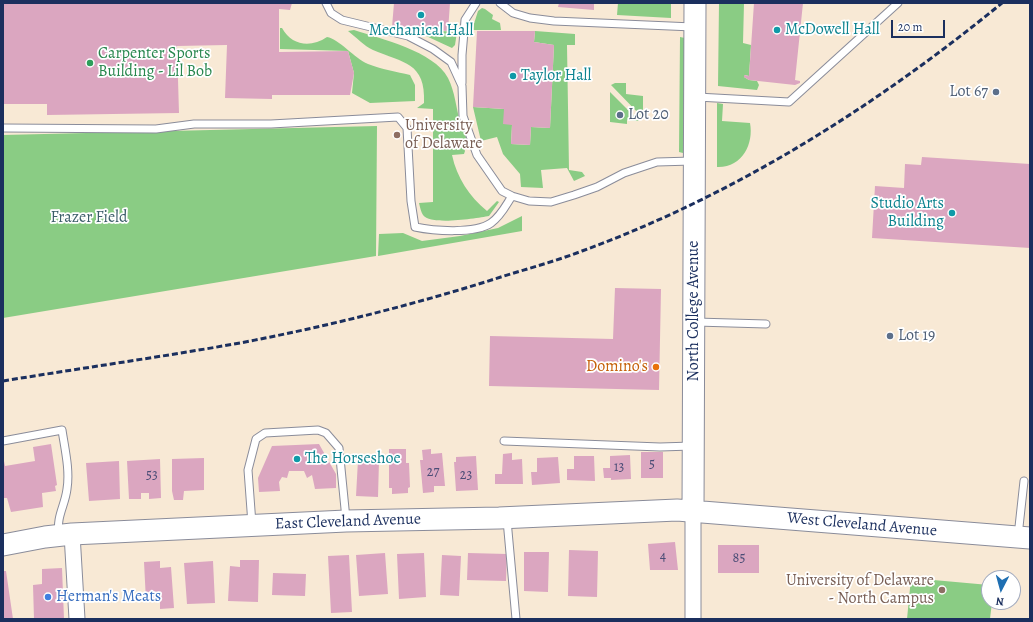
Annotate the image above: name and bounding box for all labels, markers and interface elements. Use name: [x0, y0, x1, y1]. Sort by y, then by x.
marker: Mechanical Hall: [416, 10, 426, 20]
scale bar: [893, 12, 947, 38]
text: 20 m: [898, 19, 922, 35]
place label: McDowell Hall: [785, 20, 880, 40]
place label: Mechanical Hall: [369, 21, 473, 41]
marker: McDowell Hall: [772, 25, 782, 35]
place label: Carpenter Sports Building - Lil Bob: [98, 44, 212, 82]
marker: Carpenter Sports Building - Lil Bob: [85, 58, 95, 68]
place label: Taylor Hall: [521, 66, 591, 86]
marker: Taylor Hall: [508, 71, 518, 81]
place label: Lot 67: [949, 82, 988, 102]
marker: Lot 67: [991, 87, 1001, 97]
place label: Lot 20: [628, 105, 669, 125]
marker: Lot 20: [615, 110, 625, 120]
place label: University of Delaware: [405, 116, 483, 154]
marker: University of Delaware: [392, 130, 402, 140]
place label: Studio Arts Building: [870, 194, 944, 232]
park label: Frazer Field: [50, 208, 128, 228]
marker: Studio Arts Building: [947, 208, 957, 218]
street label: North College Avenue: [684, 241, 704, 381]
place label: Lot 19: [898, 326, 935, 346]
marker: Lot 19: [885, 331, 895, 341]
place label: Domino's: [586, 357, 648, 377]
marker: Domino's: [651, 362, 661, 372]
place label: The Horseshoe: [305, 449, 401, 469]
marker: The Horseshoe: [292, 454, 302, 464]
house number: 5: [649, 457, 655, 473]
house number: 13: [614, 460, 624, 476]
house number: 27: [427, 465, 439, 481]
house number: 53: [146, 468, 158, 484]
house number: 23: [460, 468, 472, 484]
street label: West Cleveland Avenue: [786, 509, 938, 541]
street label: East Cleveland Avenue: [275, 510, 421, 534]
house number: 4: [660, 549, 666, 565]
house number: 85: [733, 551, 745, 567]
north arrow: [981, 570, 1021, 610]
place label: University of Delaware - North Campus: [786, 571, 934, 609]
marker: University of Delaware - North Campus: [937, 585, 947, 595]
place label: Herman's Meats: [56, 587, 161, 607]
marker: Herman's Meats: [43, 592, 53, 602]
text: N: [995, 594, 1005, 609]

